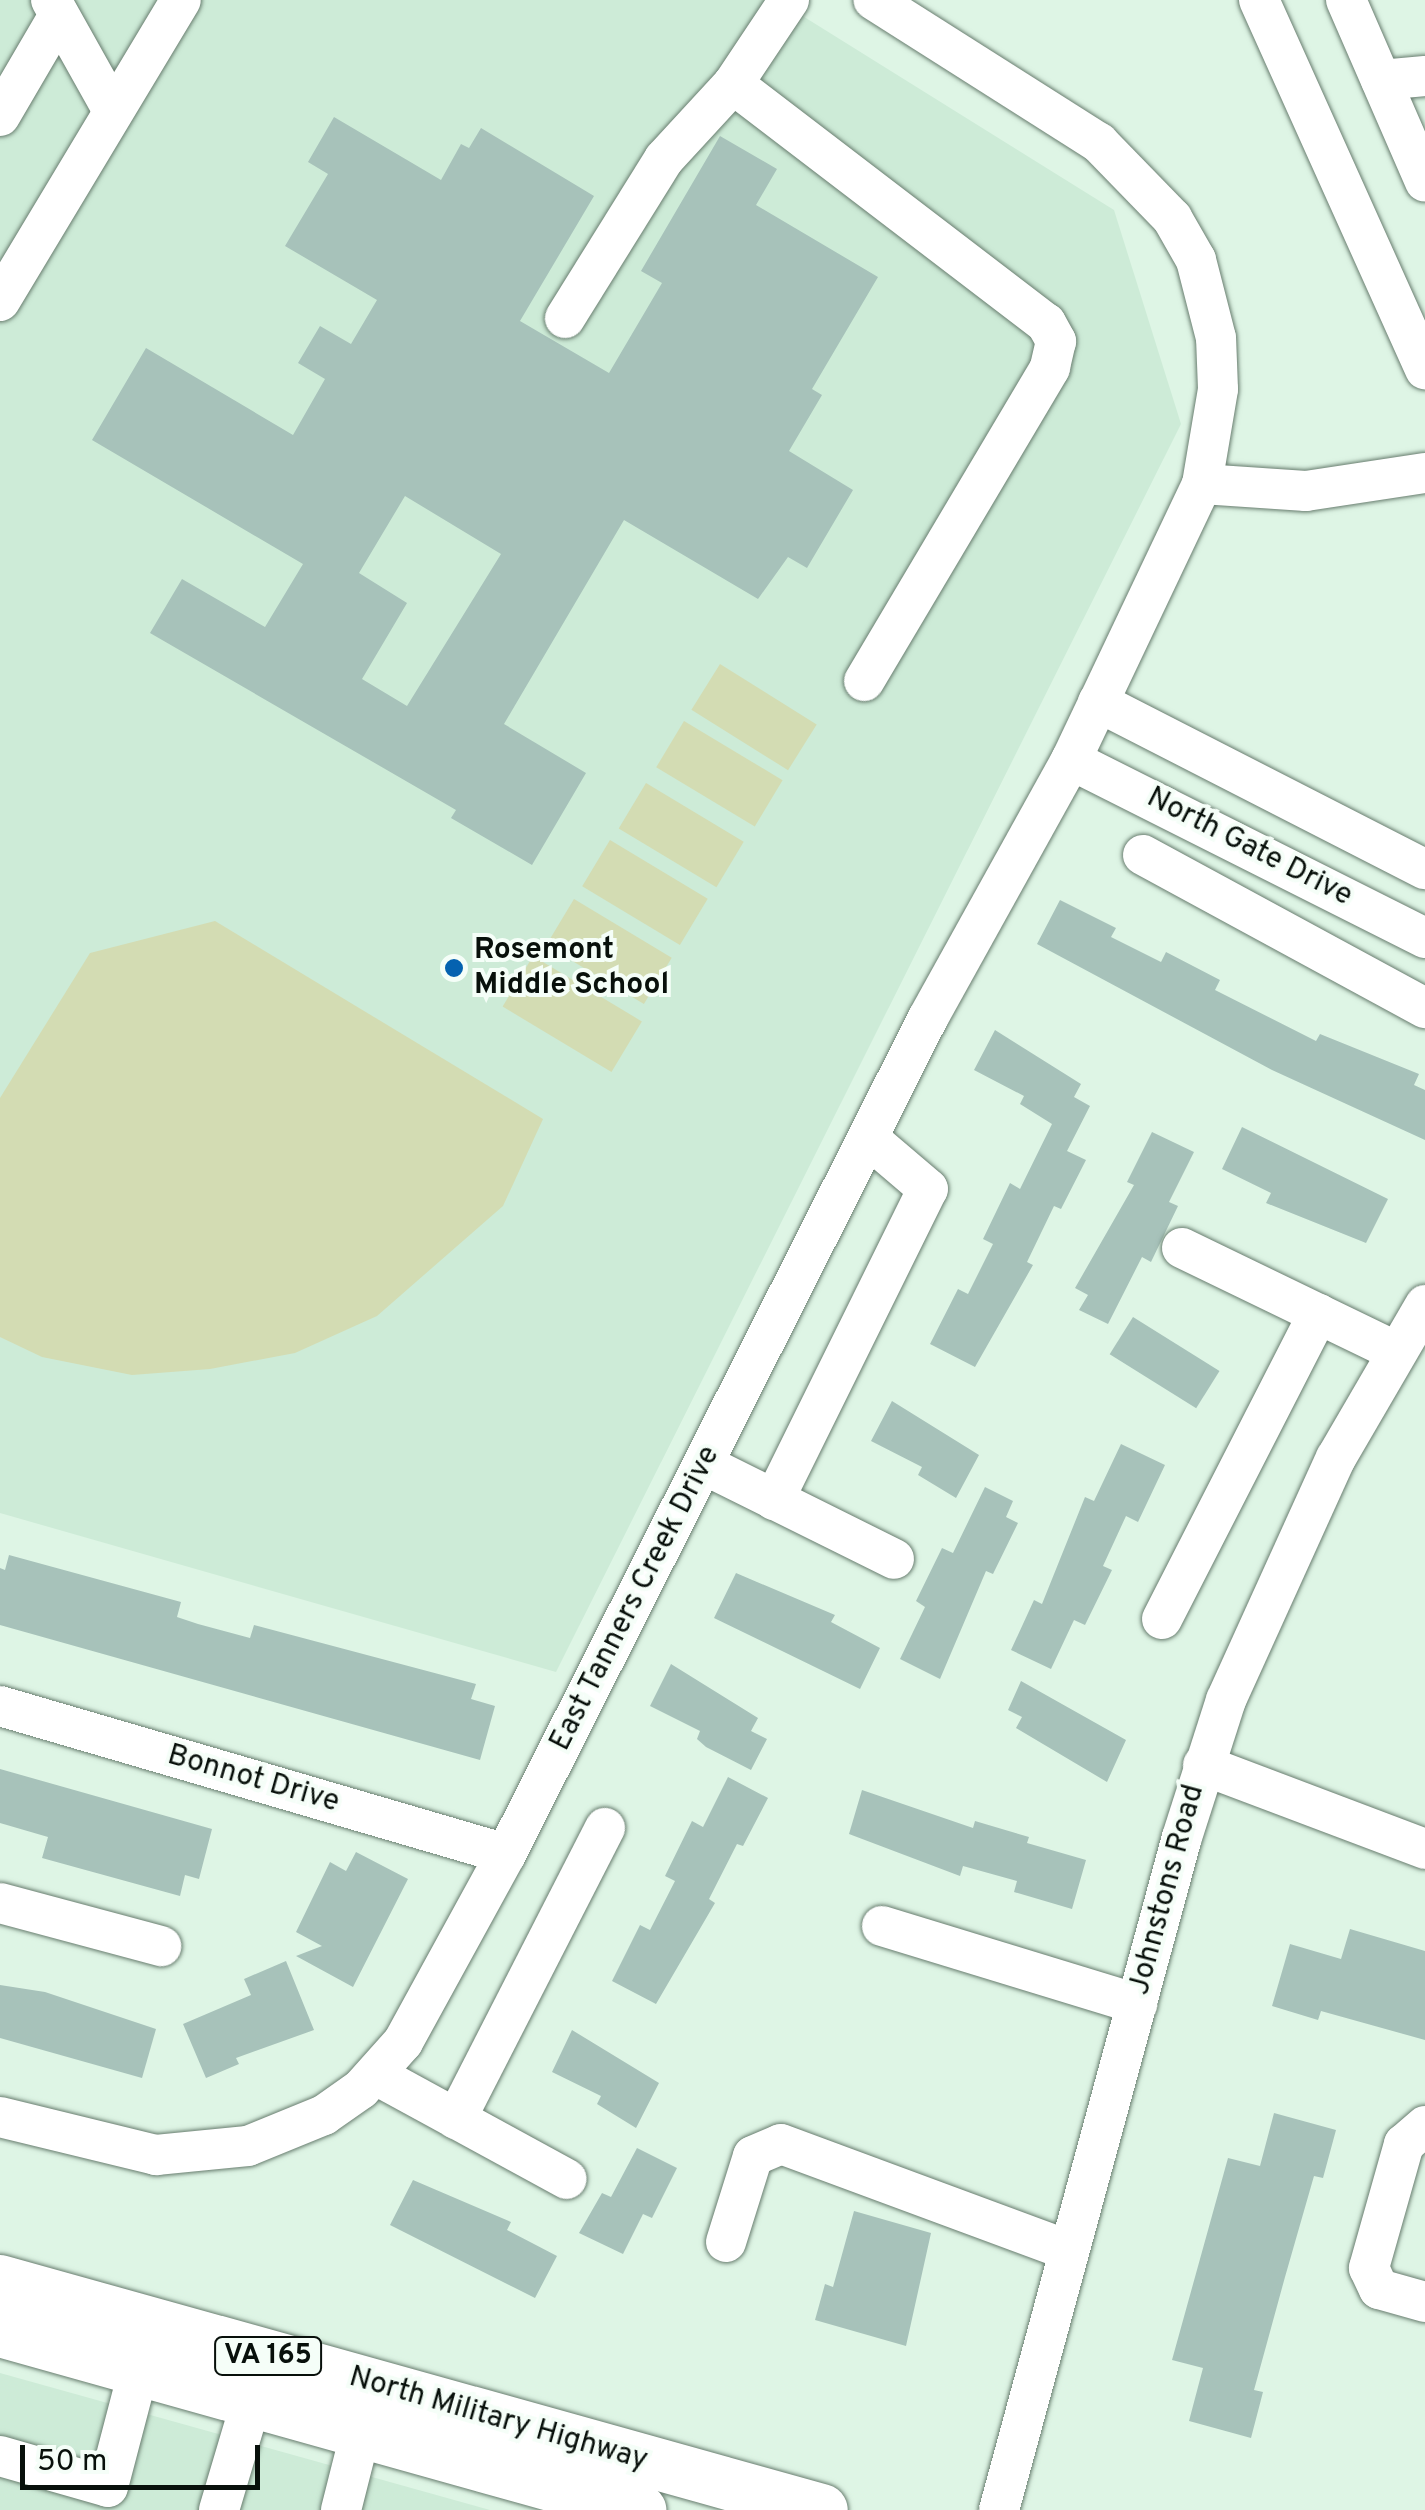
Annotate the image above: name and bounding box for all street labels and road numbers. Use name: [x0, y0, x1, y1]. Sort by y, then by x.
street label: North Gate Drive: [1140, 781, 1358, 915]
street label: East Tanners Creek Drive: [543, 1440, 729, 1758]
street label: Bonnot Drive: [163, 1738, 343, 1822]
street label: Johnstons Road: [1123, 1781, 1213, 1999]
road number: VA 165: [213, 2333, 323, 2379]
street label: North Military Highway: [345, 2360, 651, 2480]

